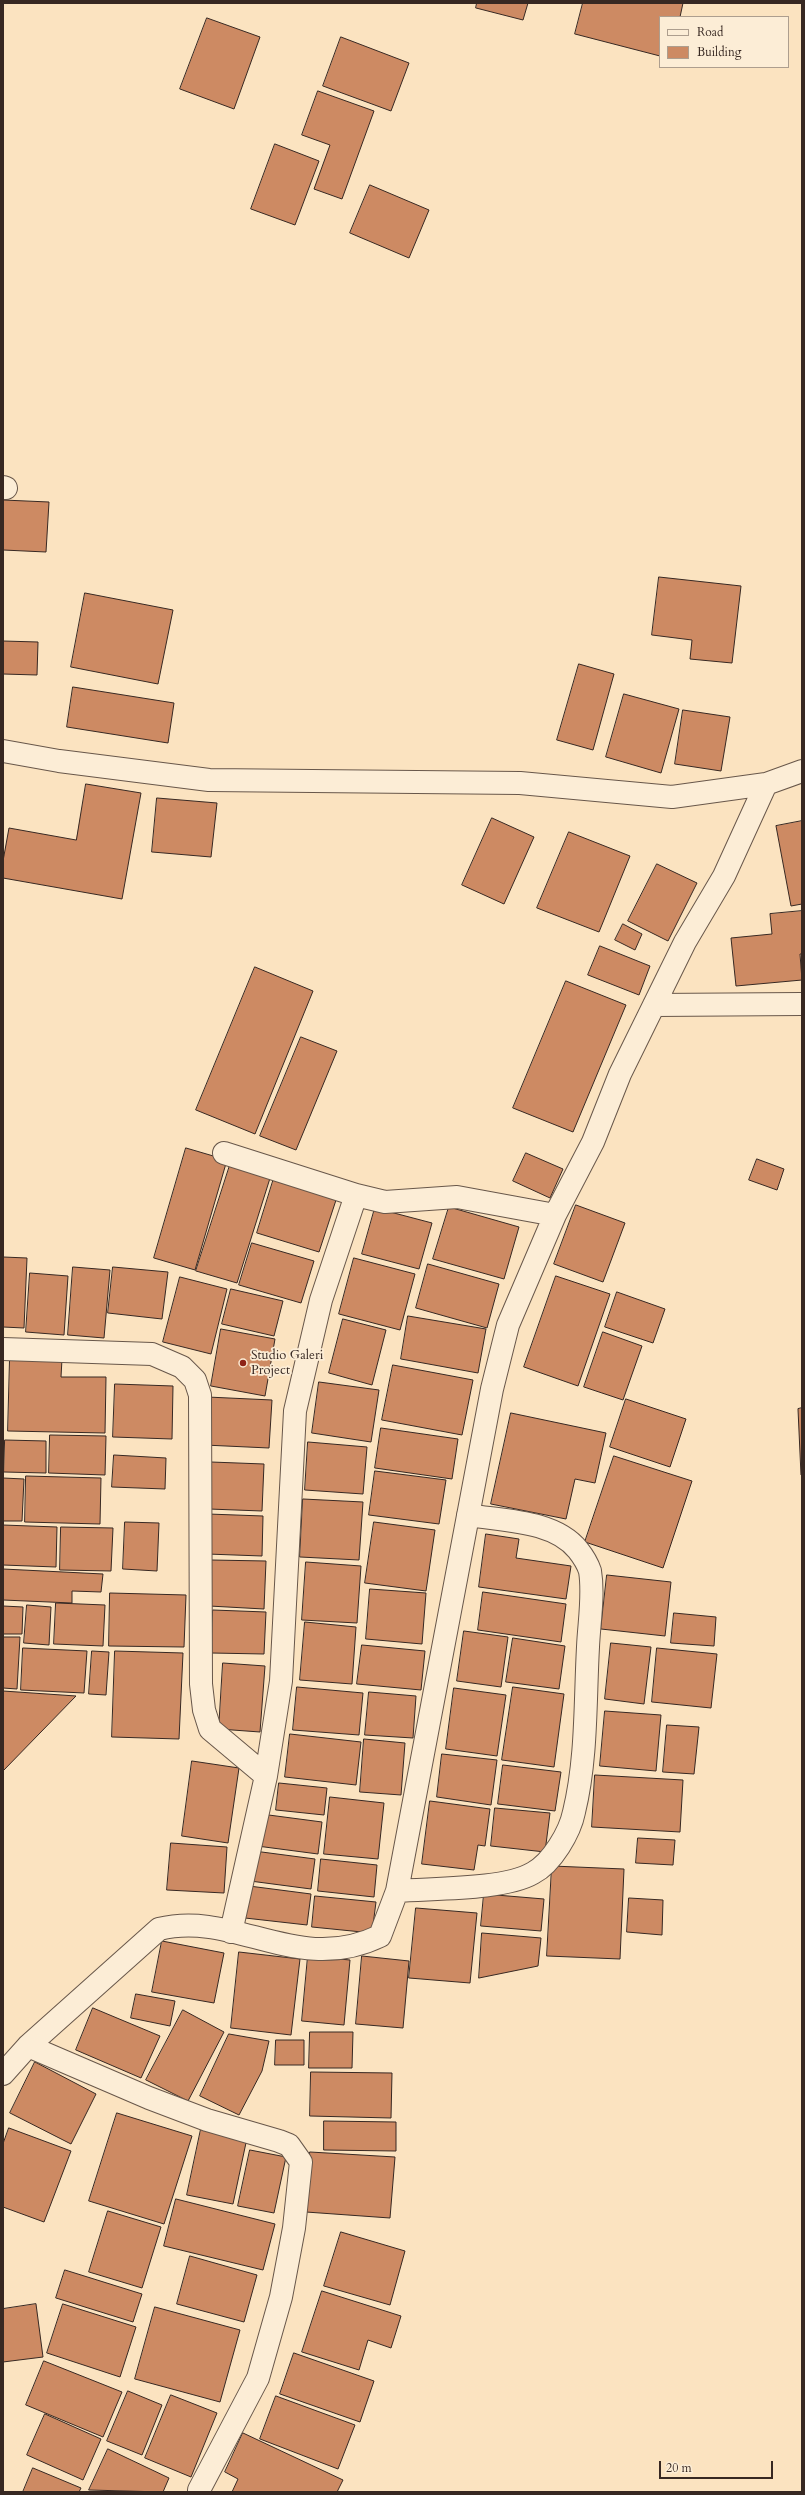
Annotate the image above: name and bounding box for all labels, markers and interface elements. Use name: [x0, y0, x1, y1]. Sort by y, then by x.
legend: [659, 16, 789, 68]
text: Road: [697, 24, 723, 40]
text: Building: [697, 44, 741, 60]
place label: Studio Galeri Project: [251, 1348, 323, 1379]
marker: Studio Galeri Project: [238, 1358, 248, 1368]
scale bar: [661, 2453, 775, 2479]
text: 20 m: [666, 2460, 692, 2476]

